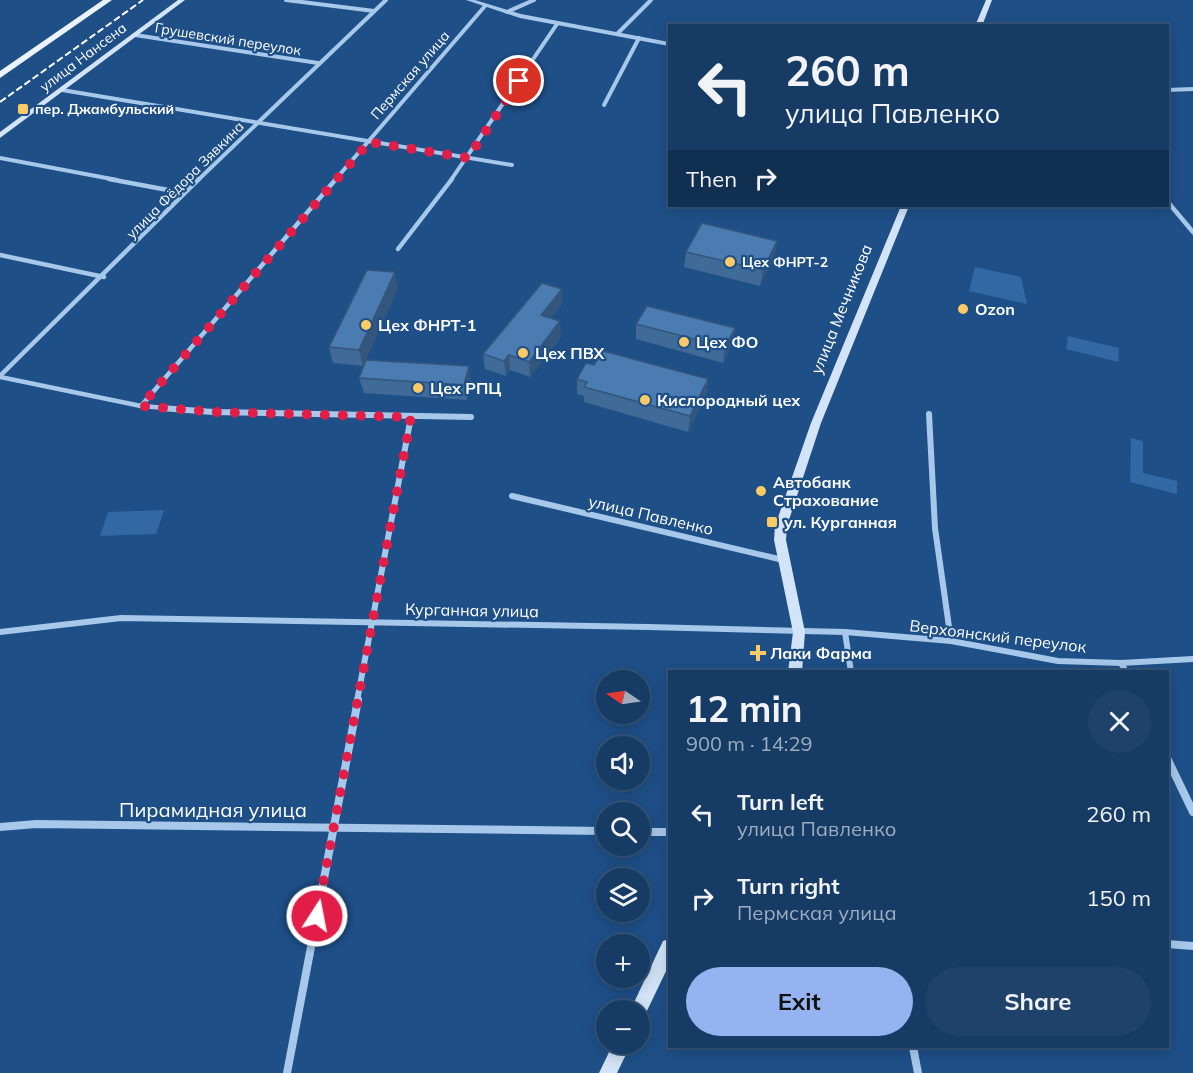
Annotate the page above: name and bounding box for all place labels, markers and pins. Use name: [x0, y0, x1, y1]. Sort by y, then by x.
pin: [493, 55, 544, 106]
place label: пер. Джамбульский: [35, 100, 174, 118]
marker: пер. Джамбульский: [16, 102, 30, 116]
place label: Цех ФНРТ-2: [742, 253, 828, 271]
marker: Цех ФНРТ-2: [723, 255, 737, 269]
place label: Ozon: [975, 299, 1015, 319]
marker: Ozon: [956, 302, 970, 316]
place label: Цех ФНРТ-1: [378, 315, 476, 335]
marker: Цех ФНРТ-1: [359, 318, 373, 332]
place label: Цех ФО: [696, 332, 758, 352]
marker: Цех ФО: [677, 335, 691, 349]
place label: Цех ПВХ: [535, 343, 605, 363]
marker: Цех ПВХ: [516, 346, 530, 360]
place label: Цех РПЦ: [430, 378, 502, 398]
marker: Цех РПЦ: [411, 381, 425, 395]
place label: Кислородный цех: [657, 390, 801, 410]
marker: Кислородный цех: [638, 393, 652, 407]
place label: Автобанк Страхование: [773, 472, 879, 510]
marker: Автобанк Страхование: [754, 484, 768, 498]
place label: ул. Курганная: [784, 512, 897, 532]
marker: ул. Курганная: [765, 515, 779, 529]
place label: Лаки Фарма: [770, 643, 872, 663]
marker: Лаки Фарма: [751, 646, 765, 660]

